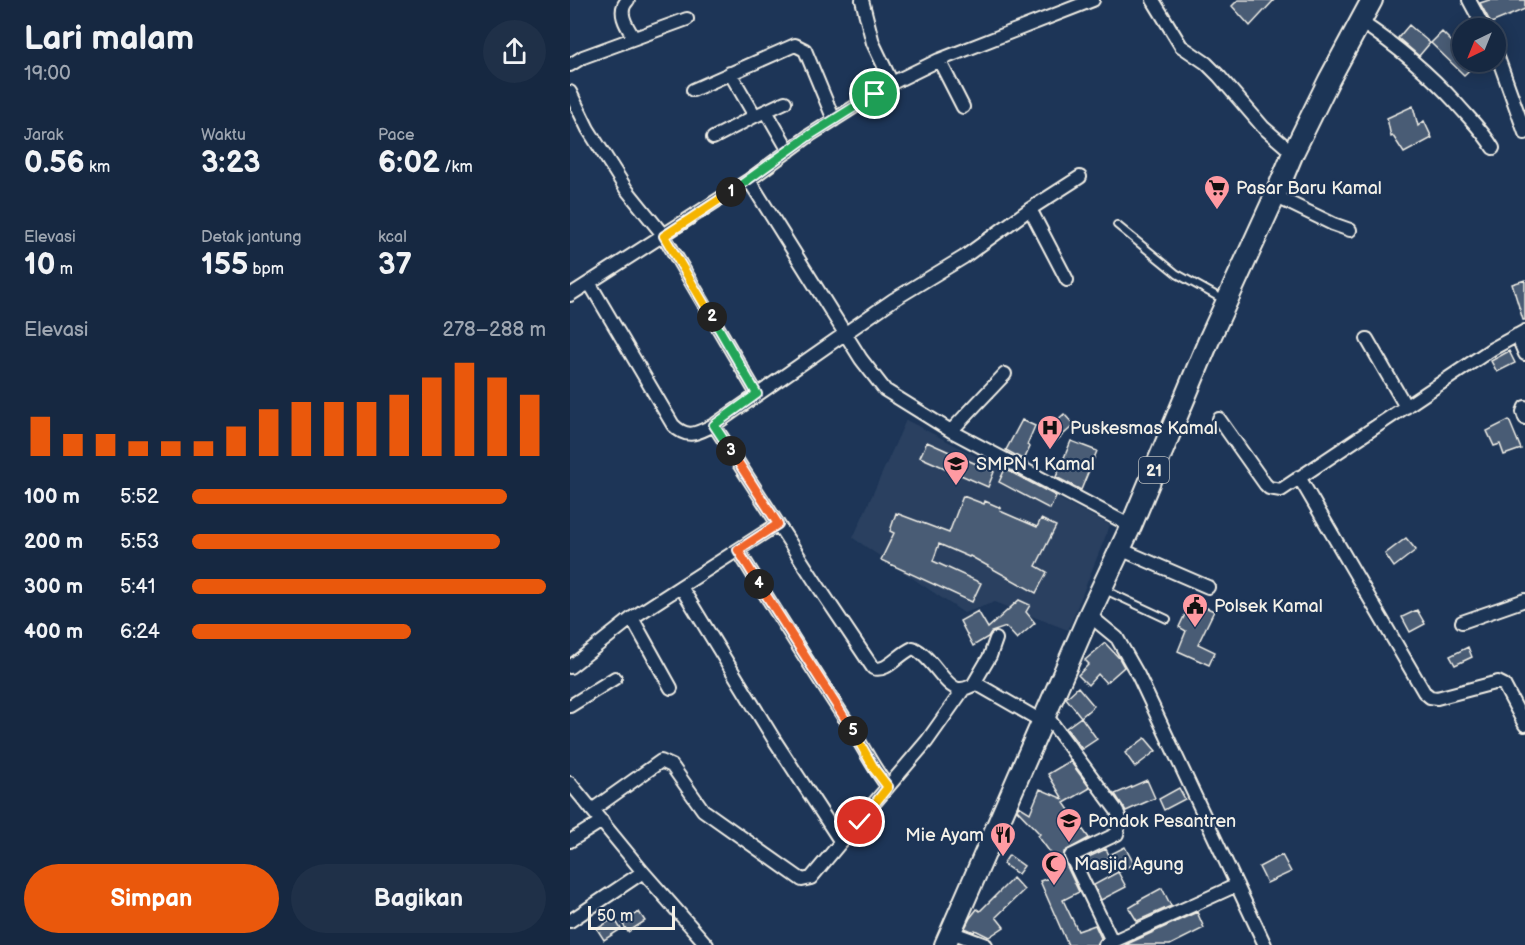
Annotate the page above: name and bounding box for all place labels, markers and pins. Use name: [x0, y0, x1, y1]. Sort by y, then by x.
pin: [849, 68, 900, 119]
supermarket icon: Pasar Baru Kamal: [1202, 173, 1232, 211]
pin: 1: [716, 177, 746, 207]
place label: Pasar Baru Kamal: [1236, 178, 1382, 199]
pin: 2: [697, 302, 727, 332]
hospital icon: Puskesmas Kamal: [1035, 413, 1065, 451]
place label: Puskesmas Kamal: [1070, 418, 1218, 439]
pin: 3: [716, 436, 746, 466]
school or university icon: SMPN 1 Kamal: [941, 449, 971, 487]
place label: SMPN 1 Kamal: [976, 454, 1095, 475]
pin: 4: [744, 569, 774, 599]
public building icon: Polsek Kamal: [1180, 591, 1210, 629]
place label: Polsek Kamal: [1214, 596, 1323, 617]
pin: 5: [838, 716, 868, 746]
pin: [834, 796, 885, 847]
school or university icon: Pondok Pesantren: [1054, 806, 1084, 844]
place label: Pondok Pesantren: [1088, 811, 1236, 832]
restaurant icon: Mie Ayam: [988, 820, 1018, 858]
place label: Mie Ayam: [905, 825, 984, 846]
mosque icon: Masjid Agung: [1039, 849, 1069, 887]
place label: Masjid Agung: [1074, 854, 1184, 875]

